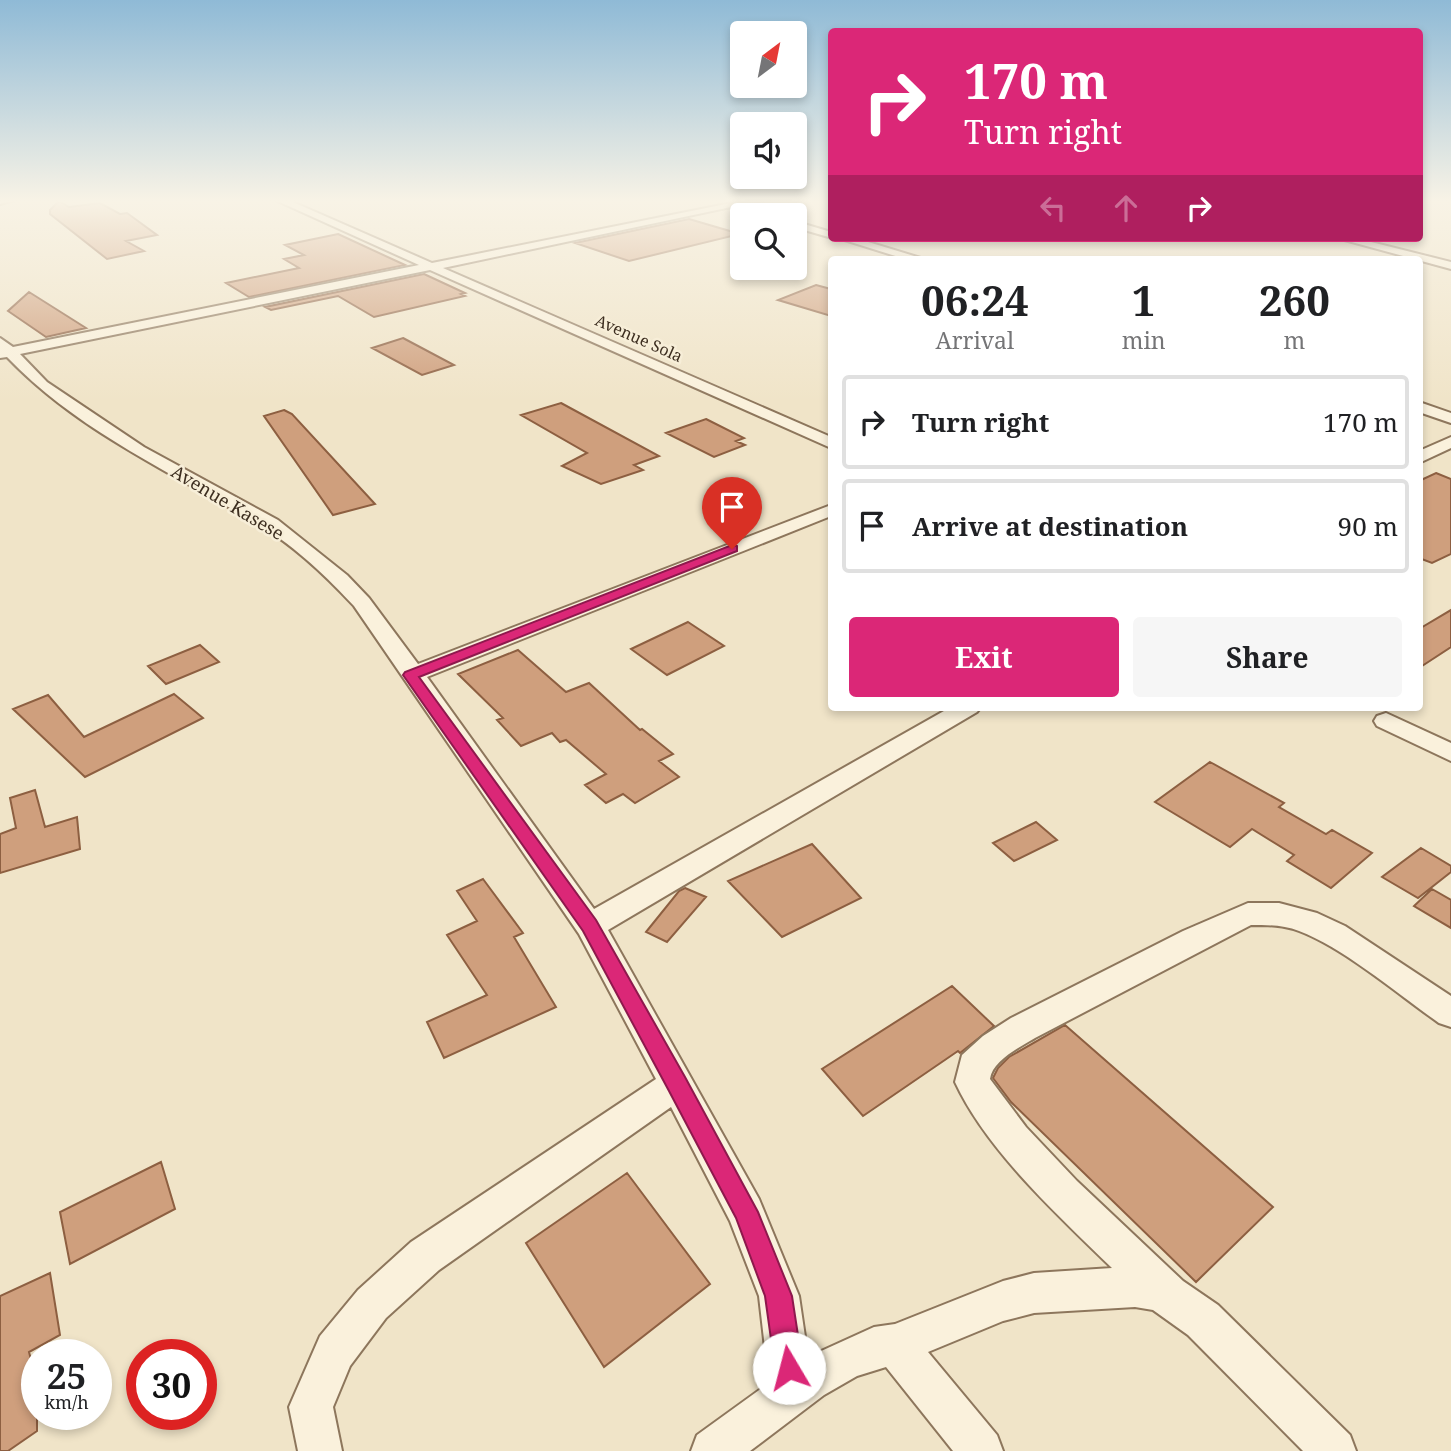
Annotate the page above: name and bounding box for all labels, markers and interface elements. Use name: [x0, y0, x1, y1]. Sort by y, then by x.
north arrow: [730, 21, 807, 98]
map controls: [730, 21, 807, 280]
text: 170 m: [964, 47, 1108, 113]
icon: right: [849, 56, 940, 147]
text: Turn right: [964, 110, 1122, 153]
button: sound: [730, 112, 807, 189]
icon: left: [1034, 189, 1072, 227]
icon: ahead: [1107, 189, 1145, 227]
icon: right: [1180, 189, 1218, 227]
button: search: [730, 203, 807, 280]
text: 06:24: [921, 271, 1029, 328]
text: 1: [1132, 271, 1156, 328]
text: 260: [1259, 271, 1330, 328]
street label: Avenue Sola: [592, 309, 686, 367]
text: Arrival: [936, 324, 1014, 356]
text: min: [1122, 324, 1166, 356]
text: m: [1283, 324, 1305, 356]
icon: right: [853, 403, 891, 441]
text: Turn right: [912, 404, 1049, 440]
text: 170 m: [1323, 404, 1398, 440]
street label: Avenue Kasese: [167, 459, 289, 545]
pin: [702, 477, 762, 549]
icon: arrive: [713, 488, 751, 526]
icon: arrive: [853, 507, 891, 545]
text: Arrive at destination: [912, 508, 1188, 544]
text: 90 m: [1338, 508, 1398, 544]
button: Exit: [849, 617, 1119, 697]
button: Share: [1133, 617, 1402, 697]
position arrow: [752, 1331, 826, 1405]
speed limit sign: 30: [126, 1339, 217, 1430]
text: 25: [47, 1352, 86, 1399]
text: km/h: [44, 1390, 89, 1414]

